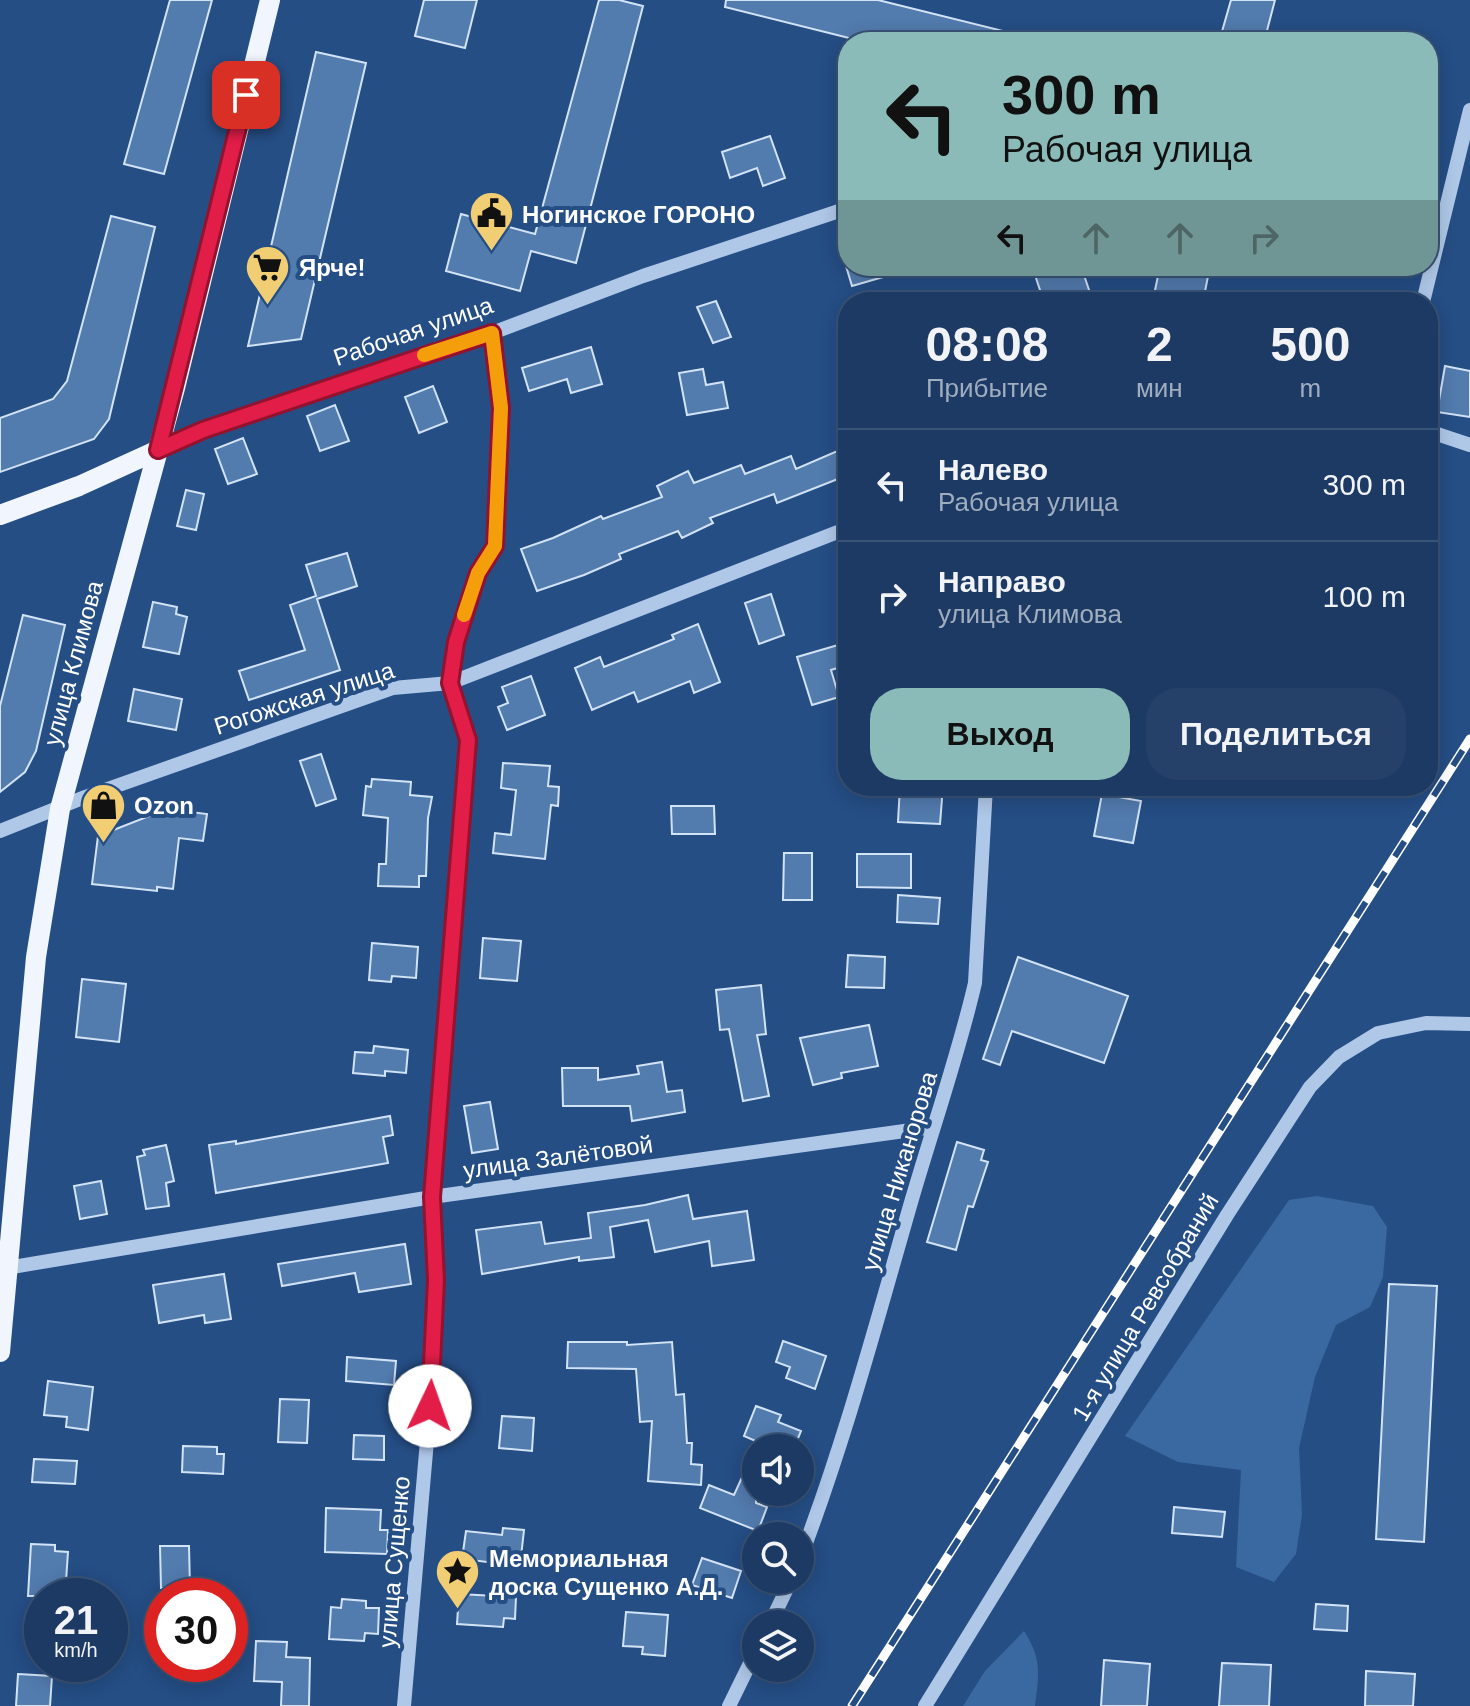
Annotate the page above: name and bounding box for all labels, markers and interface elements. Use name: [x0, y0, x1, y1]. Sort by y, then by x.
pin: [212, 61, 280, 129]
text: 300 m: [1002, 63, 1161, 126]
icon: left: [870, 64, 974, 168]
icon: arrive: [224, 73, 268, 117]
text: Рабочая улица: [1002, 129, 1252, 170]
public building icon: Ногинское ГОРОНО: [467, 190, 515, 253]
place label: Ногинское ГОРОНО: [522, 201, 755, 228]
icon: left: [990, 216, 1034, 260]
icon: ahead: [1074, 216, 1118, 260]
icon: ahead: [1158, 216, 1202, 260]
icon: right: [1242, 216, 1286, 260]
supermarket icon: Ярче!: [244, 243, 292, 306]
place label: Ярче!: [299, 254, 366, 281]
street label: Рабочая улица: [330, 291, 497, 371]
text: 08:08: [926, 318, 1048, 371]
text: 2: [1146, 318, 1173, 371]
text: 500: [1270, 318, 1350, 371]
text: Прибытие: [926, 373, 1048, 403]
text: мин: [1136, 373, 1183, 403]
text: m: [1300, 373, 1321, 403]
text: Налево: [938, 453, 1048, 486]
icon: left: [870, 463, 914, 507]
text: 300 m: [1323, 468, 1406, 501]
text: Рабочая улица: [938, 487, 1119, 517]
text: Направо: [938, 565, 1066, 598]
icon: right: [870, 575, 914, 619]
street label: улица Климова: [38, 577, 108, 748]
text: 100 m: [1323, 580, 1406, 613]
text: улица Климова: [938, 599, 1122, 629]
street label: Рогожская улица: [211, 656, 398, 740]
button: Выход: [870, 688, 1130, 780]
button: Поделиться: [1146, 688, 1406, 780]
shop icon: Ozon: [79, 781, 127, 844]
place label: Ozon: [134, 792, 194, 819]
street label: улица Никанорова: [856, 1068, 942, 1274]
street label: улица Залётовой: [461, 1130, 655, 1184]
street label: 1-я улица Ревсобраний: [1066, 1188, 1224, 1426]
position arrow: [388, 1364, 472, 1448]
map controls: [742, 1434, 814, 1682]
button: sound: [742, 1434, 814, 1506]
street label: улица Сущенко: [373, 1475, 415, 1649]
button: search: [742, 1522, 814, 1594]
place label: Мемориальная доска Сущенко А.Д.: [489, 1545, 724, 1600]
place icon: Мемориальная доска Сущенко А.Д.: [434, 1548, 482, 1611]
speed limit sign: 30: [144, 1578, 248, 1682]
text: 21: [54, 1598, 98, 1642]
button: layers: [742, 1610, 814, 1682]
text: km/h: [54, 1639, 98, 1661]

